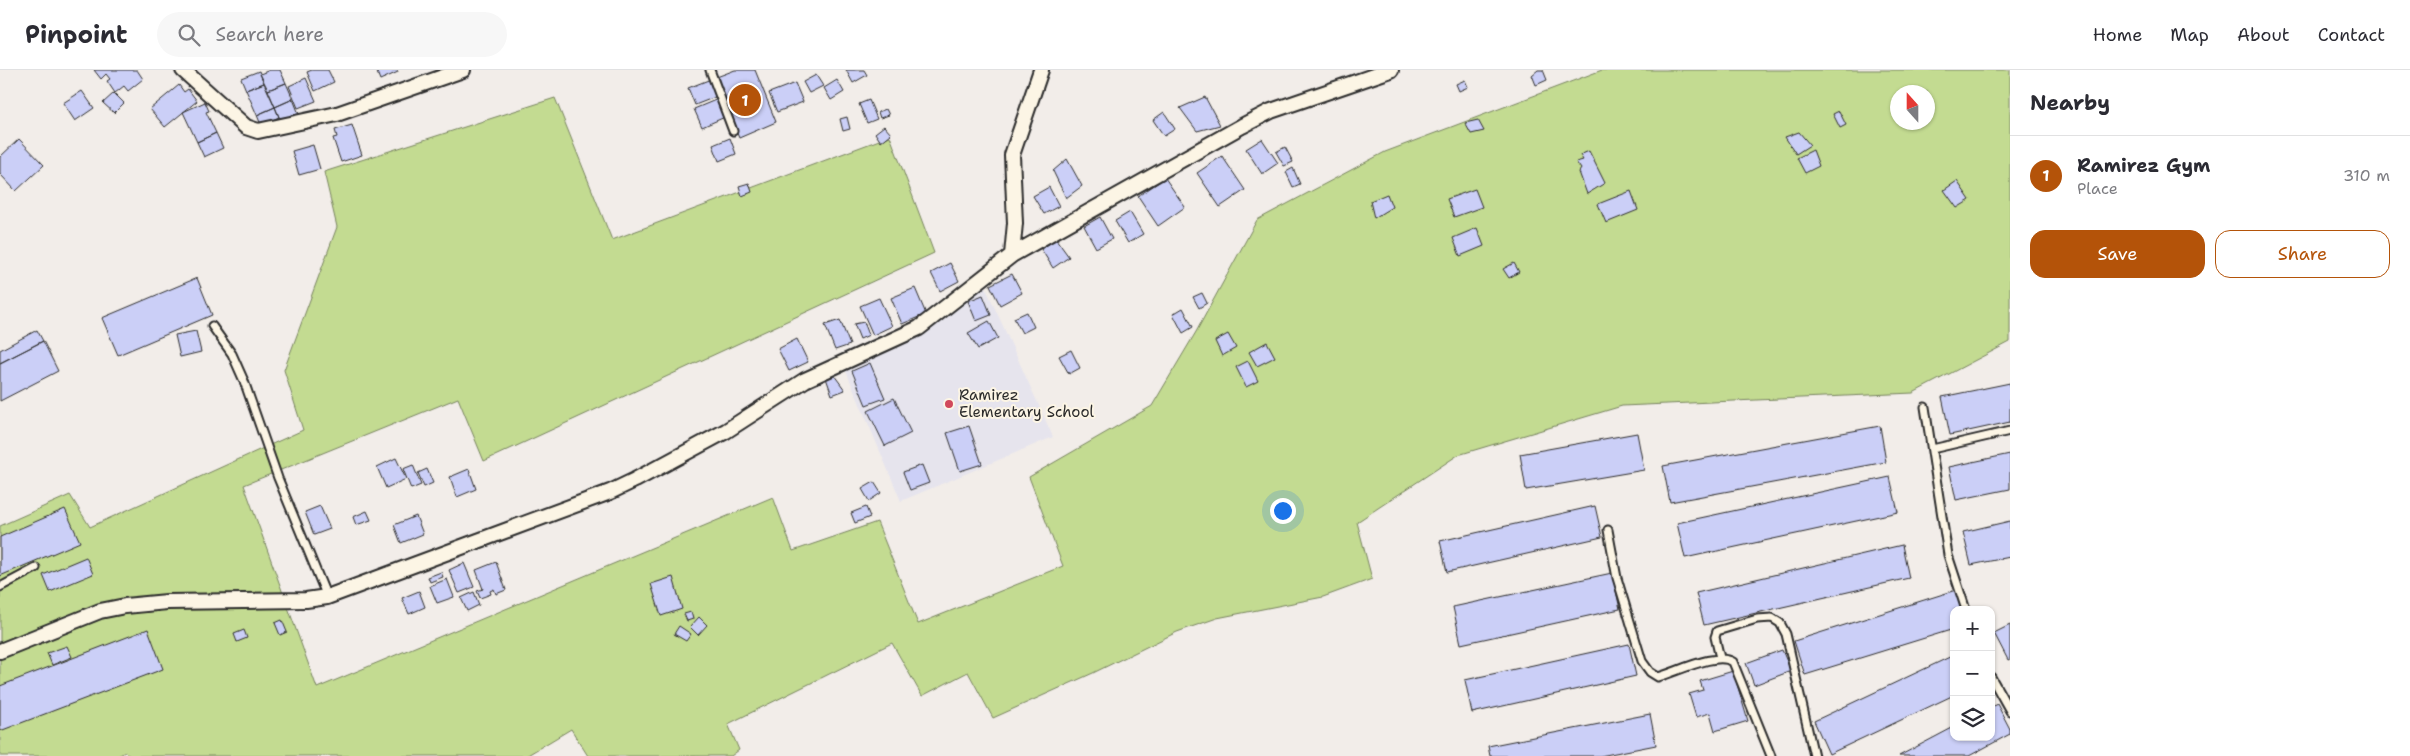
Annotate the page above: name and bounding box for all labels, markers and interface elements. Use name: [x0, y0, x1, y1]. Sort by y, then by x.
search box: [157, 12, 507, 57]
text: Pinpoint: [25, 19, 127, 51]
icon: search: [175, 21, 203, 49]
text: Search here: [215, 22, 324, 47]
text: Home: [2093, 23, 2142, 47]
text: Map: [2170, 23, 2209, 47]
text: About: [2237, 23, 2290, 47]
text: Contact: [2318, 23, 2385, 47]
pin: 1: [729, 81, 761, 119]
north arrow: [1890, 85, 1935, 130]
text: Nearby: [2030, 89, 2110, 117]
text: Ramirez Gym: [2077, 153, 2210, 178]
text: 1: [2042, 165, 2050, 186]
text: 310 m: [2343, 165, 2390, 186]
text: Place: [2077, 178, 2118, 199]
button: Save: [2030, 230, 2205, 278]
button: Share: [2215, 230, 2390, 278]
place label: Ramirez Elementary School: [959, 385, 1095, 422]
marker: Ramirez Elementary School: [943, 398, 955, 410]
your location: [1270, 498, 1296, 524]
map controls: [1950, 606, 1995, 741]
button: +: [1950, 606, 1995, 651]
button: −: [1950, 651, 1995, 696]
button: layers: [1950, 696, 1995, 741]

